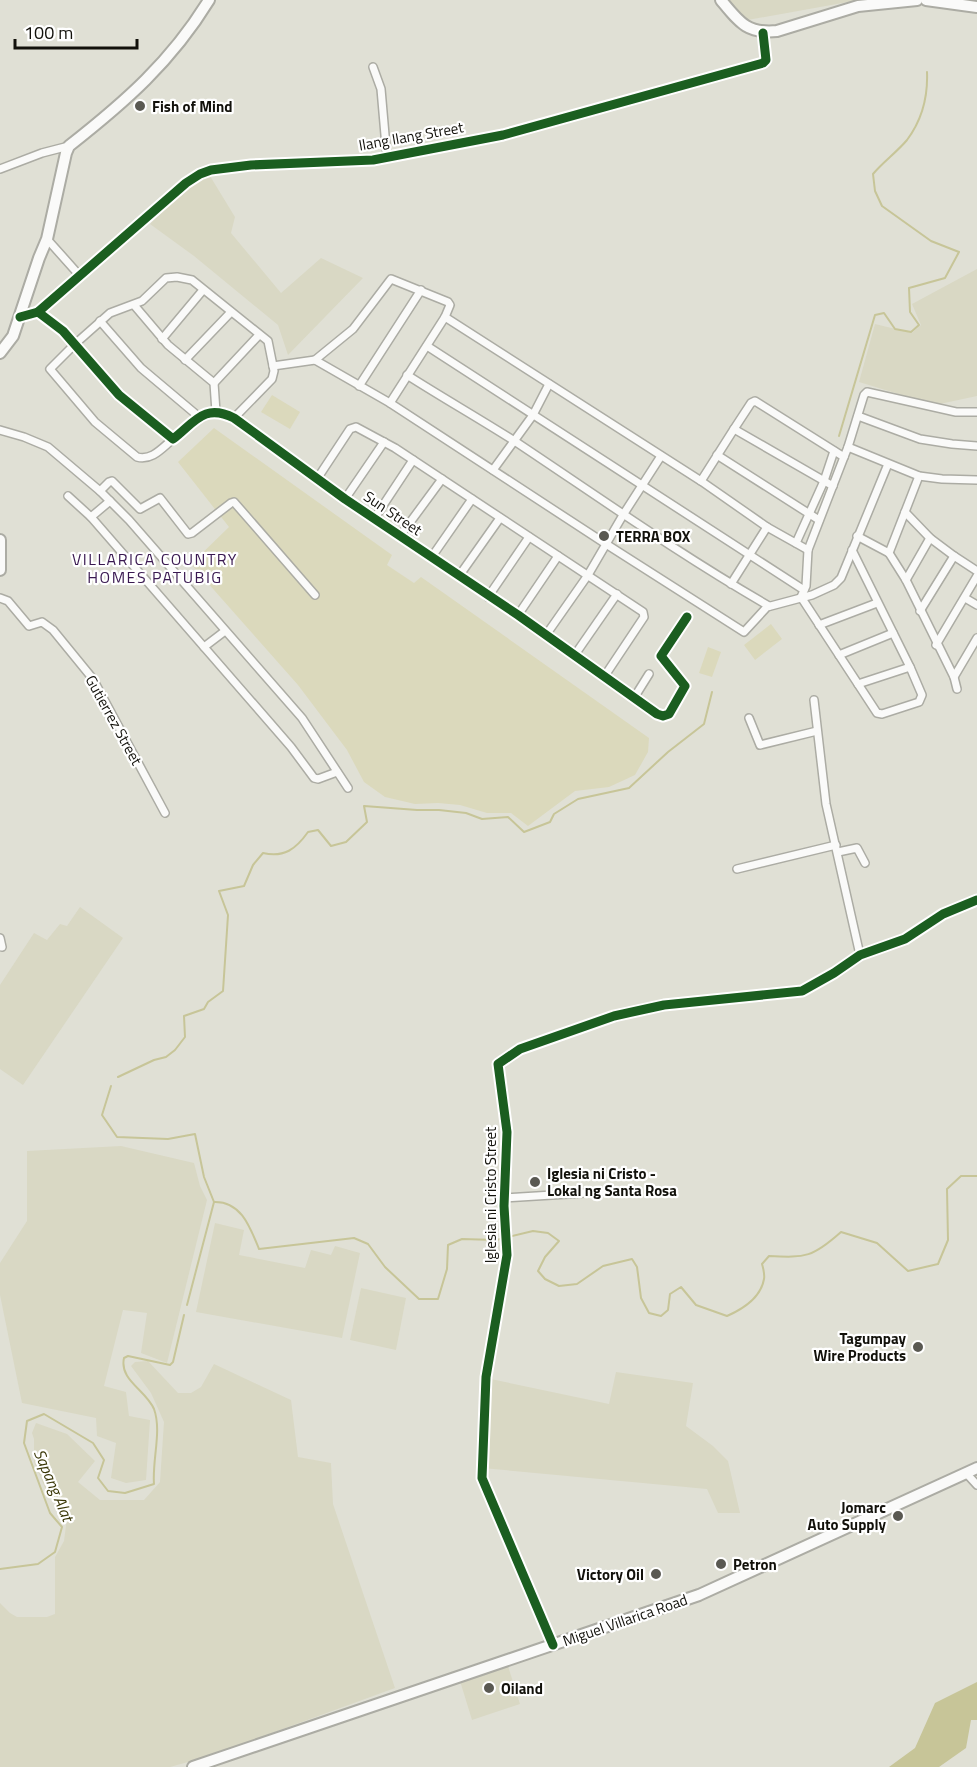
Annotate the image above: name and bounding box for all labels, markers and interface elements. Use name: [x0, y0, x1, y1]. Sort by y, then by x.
scale bar: [15, 12, 136, 50]
text: 100 m: [24, 19, 73, 46]
place label: Fish of Mind: [152, 95, 232, 118]
marker: Fish of Mind: [133, 99, 147, 113]
street label: Ilang Ilang Street: [357, 115, 466, 157]
street label: Sun Street: [359, 485, 427, 541]
place label: TERRA BOX: [616, 525, 691, 548]
marker: TERRA BOX: [597, 529, 611, 543]
district label: VILLARICA COUNTRY HOMES PATUBIG: [72, 547, 238, 589]
street label: Gutierrez Street: [80, 671, 149, 770]
street label: Iglesia ni Cristo Street: [479, 1126, 502, 1263]
place label: Iglesia ni Cristo - Lokal ng Santa Rosa: [547, 1162, 677, 1202]
marker: Iglesia ni Cristo - Lokal ng Santa Rosa: [528, 1175, 542, 1189]
place label: Tagumpay Wire Products: [813, 1327, 906, 1367]
marker: Tagumpay Wire Products: [911, 1340, 925, 1354]
water label: Sapang Alat: [28, 1445, 81, 1527]
place label: Jomarc Auto Supply: [808, 1496, 886, 1536]
marker: Jomarc Auto Supply: [891, 1509, 905, 1523]
place label: Petron: [733, 1553, 777, 1576]
marker: Petron: [714, 1557, 728, 1571]
place label: Victory Oil: [577, 1563, 644, 1586]
marker: Victory Oil: [649, 1567, 663, 1581]
street label: Miguel Villarica Road: [559, 1588, 691, 1652]
place label: Oiland: [501, 1677, 543, 1700]
marker: Oiland: [482, 1681, 496, 1695]

